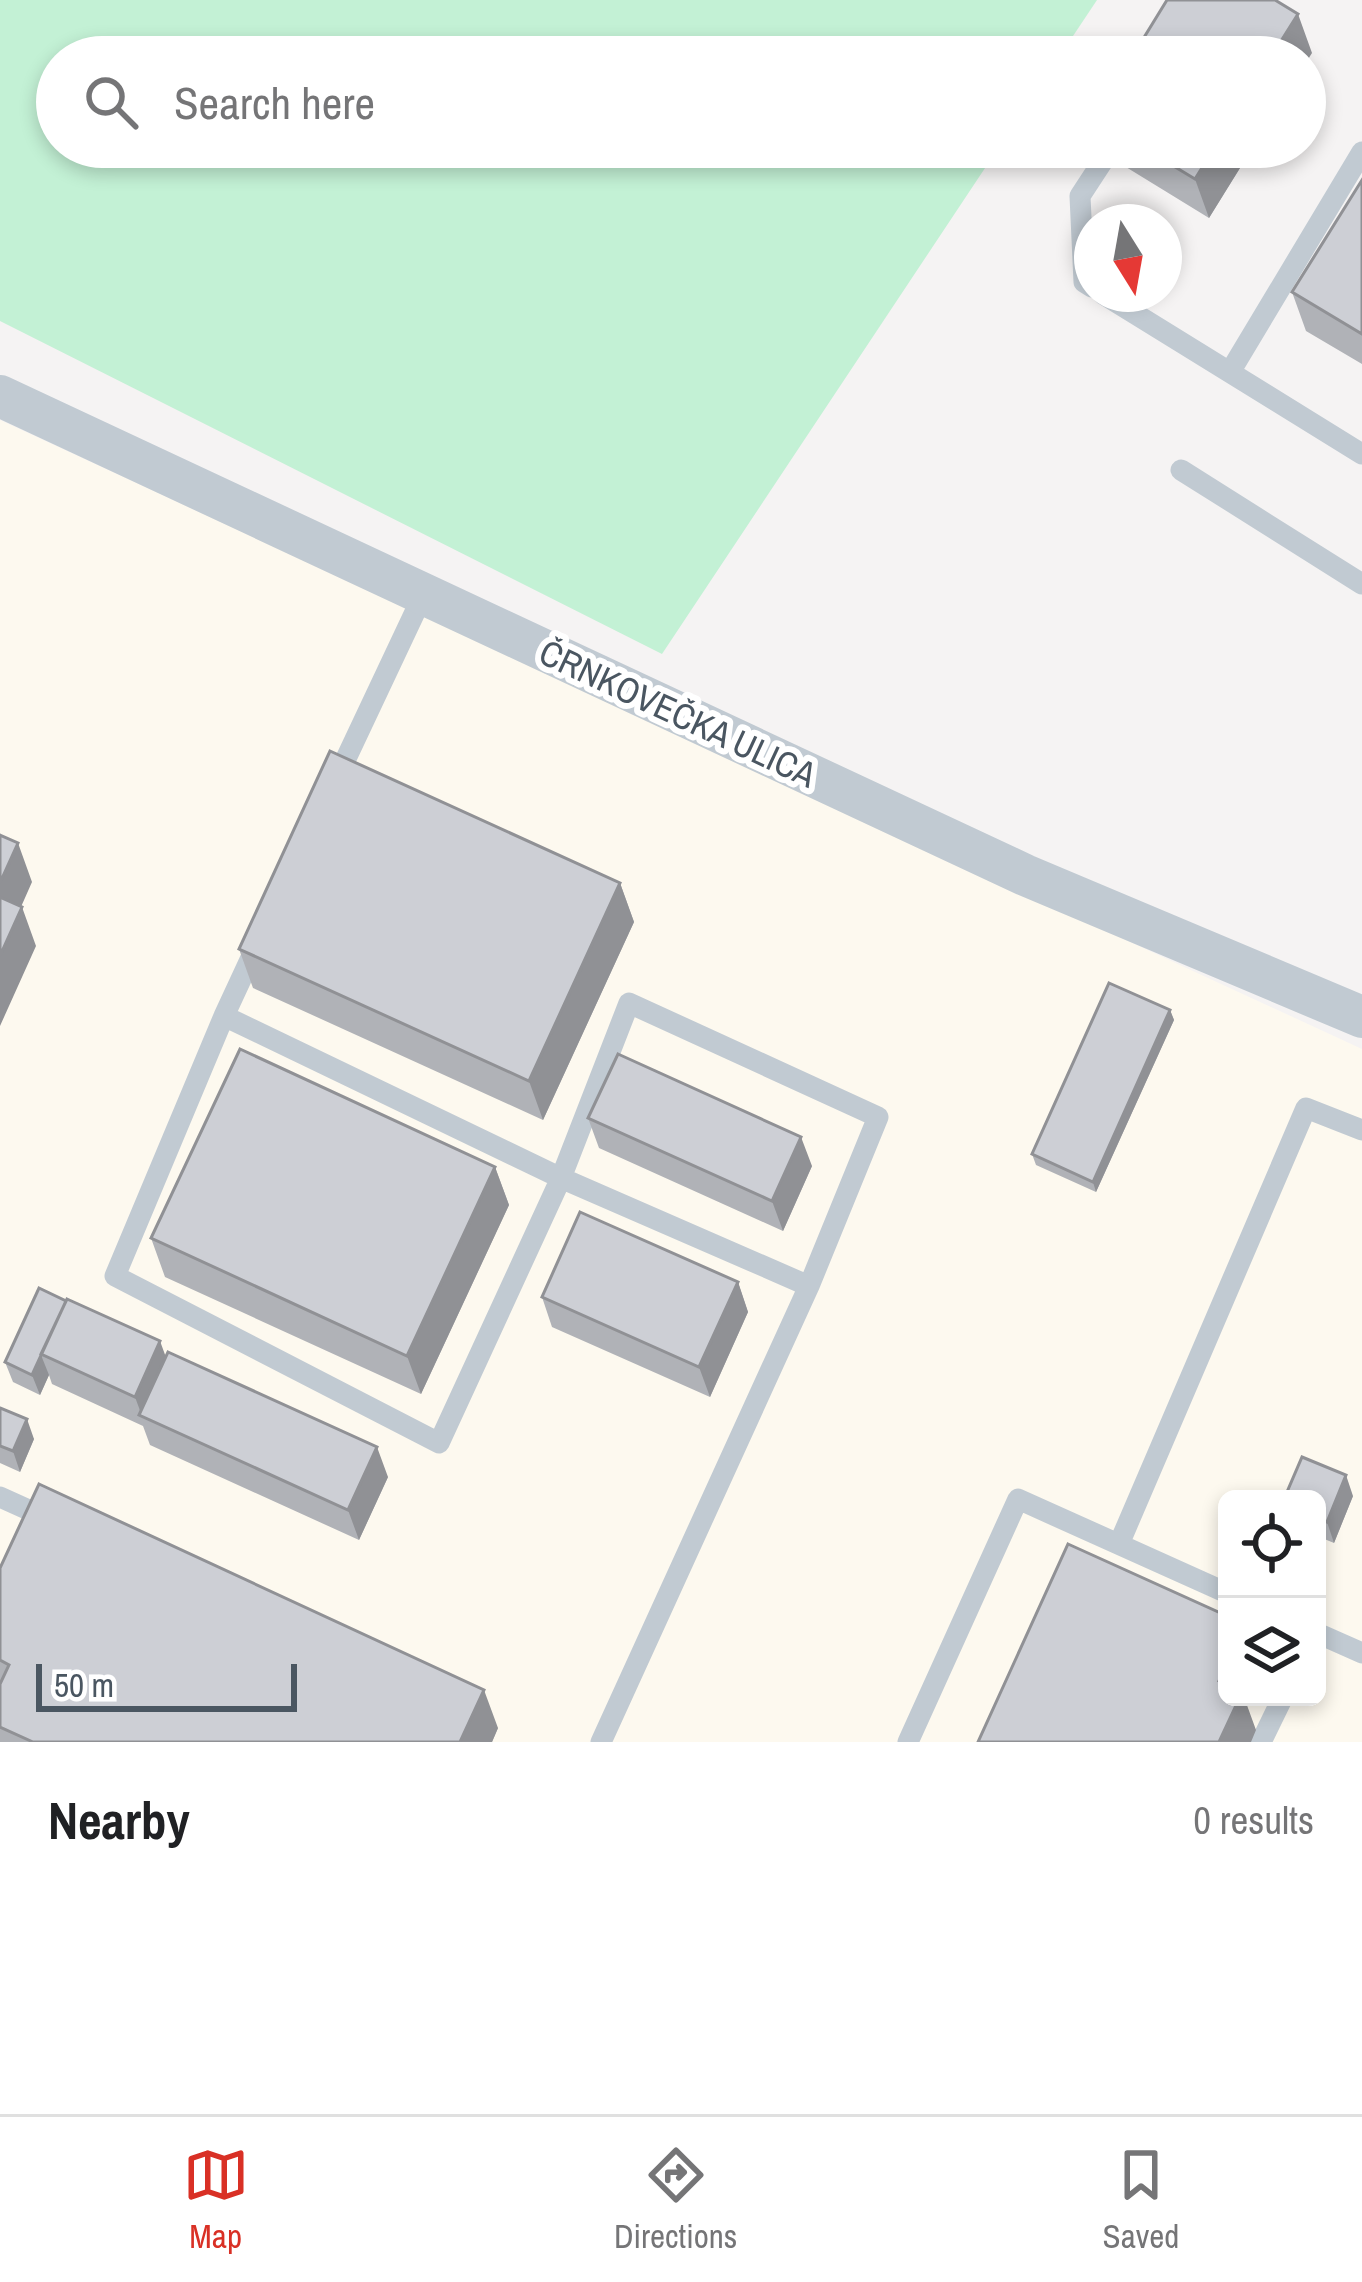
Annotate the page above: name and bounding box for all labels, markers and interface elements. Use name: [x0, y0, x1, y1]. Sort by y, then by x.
search box: [36, 36, 1326, 168]
icon: search: [78, 69, 144, 135]
text: Search here: [174, 72, 375, 133]
north arrow: [1074, 204, 1182, 312]
street label: ČRNKOVEČKA ULICA: [532, 628, 824, 798]
map controls: [1218, 1490, 1326, 1706]
button: locate: [1218, 1490, 1326, 1598]
button: layers: [1218, 1598, 1326, 1706]
scale bar: [36, 1658, 297, 1711]
text: 50 m: [54, 1663, 114, 1707]
text: Nearby: [48, 1786, 190, 1855]
text: 0 results: [1193, 1794, 1314, 1846]
tab: Map: [183, 2142, 249, 2258]
tab: Directions: [614, 2142, 737, 2258]
tab: Saved: [1103, 2142, 1179, 2258]

